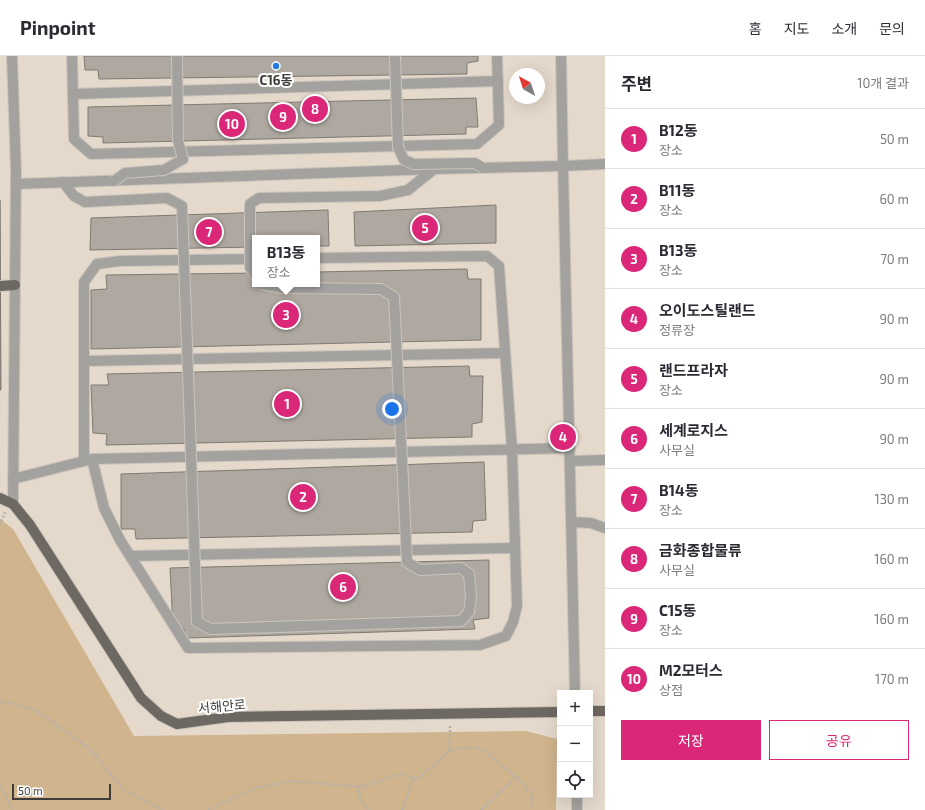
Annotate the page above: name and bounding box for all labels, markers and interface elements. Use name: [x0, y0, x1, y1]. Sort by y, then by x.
text: Pinpoint: [20, 16, 95, 39]
text: 홈: [749, 20, 762, 37]
text: 지도: [784, 20, 809, 37]
text: 소개: [831, 20, 857, 37]
text: 문의: [879, 20, 905, 37]
marker: C16동: [271, 61, 281, 71]
north arrow: [509, 68, 545, 104]
place label: C16동: [260, 72, 292, 88]
text: 주변: [621, 73, 652, 93]
text: 10개 결과: [857, 75, 909, 91]
pin: 8: [302, 94, 328, 124]
pin: 9: [270, 102, 296, 132]
pin: 10: [219, 109, 245, 139]
text: B12동: [659, 121, 698, 139]
text: 1: [631, 131, 637, 147]
text: 50 m: [880, 131, 909, 147]
text: 장소: [659, 142, 683, 158]
text: B11동: [659, 181, 695, 199]
text: 2: [630, 191, 638, 207]
text: 60 m: [879, 191, 909, 207]
text: 장소: [659, 202, 683, 218]
pin: 5: [412, 213, 438, 243]
pin: 7: [196, 217, 222, 247]
popup: [252, 235, 320, 287]
text: B13동: [659, 241, 697, 259]
text: B13동: [267, 243, 305, 261]
text: 3: [630, 251, 638, 267]
text: 70 m: [880, 251, 909, 267]
text: 장소: [659, 262, 683, 278]
text: 장소: [267, 264, 291, 280]
pin: 3: [273, 300, 299, 330]
text: 오이도스틸랜드: [659, 301, 756, 319]
text: 4: [630, 311, 638, 327]
text: 90 m: [879, 311, 909, 327]
text: 정류장: [659, 322, 695, 338]
text: 랜드프라자: [659, 361, 728, 379]
text: 5: [630, 371, 638, 387]
text: 90 m: [879, 371, 909, 387]
text: 장소: [659, 382, 683, 398]
pin: 1: [274, 389, 300, 419]
your location: [382, 399, 402, 419]
text: 세계로지스: [659, 421, 728, 439]
pin: 4: [550, 422, 576, 452]
text: 6: [630, 431, 638, 447]
text: 90 m: [879, 431, 909, 447]
text: 사무실: [659, 442, 695, 458]
text: B14동: [659, 481, 698, 499]
pin: 2: [290, 482, 316, 512]
text: 7: [631, 491, 637, 507]
text: 130 m: [874, 491, 909, 507]
text: 장소: [659, 502, 683, 518]
text: 금화종합물류: [659, 541, 742, 559]
text: 8: [630, 551, 638, 567]
text: 160 m: [874, 551, 909, 567]
text: 사무실: [659, 562, 695, 578]
pin: 6: [330, 572, 356, 602]
text: C15동: [659, 601, 696, 619]
text: 9: [630, 611, 638, 627]
text: 160 m: [874, 611, 909, 627]
text: 장소: [659, 622, 683, 638]
text: M2모터스: [659, 661, 723, 679]
text: 10: [627, 671, 641, 687]
text: 170 m: [875, 671, 909, 687]
text: 상점: [659, 682, 683, 698]
map controls: [557, 690, 593, 798]
button: +: [557, 690, 593, 726]
street label: 서해안로: [197, 696, 247, 716]
button: 저장: [621, 720, 761, 760]
button: 공유: [769, 720, 909, 760]
button: −: [557, 726, 593, 762]
button: locate: [557, 762, 593, 798]
scale bar: [12, 782, 111, 801]
text: 50 m: [18, 784, 43, 797]

